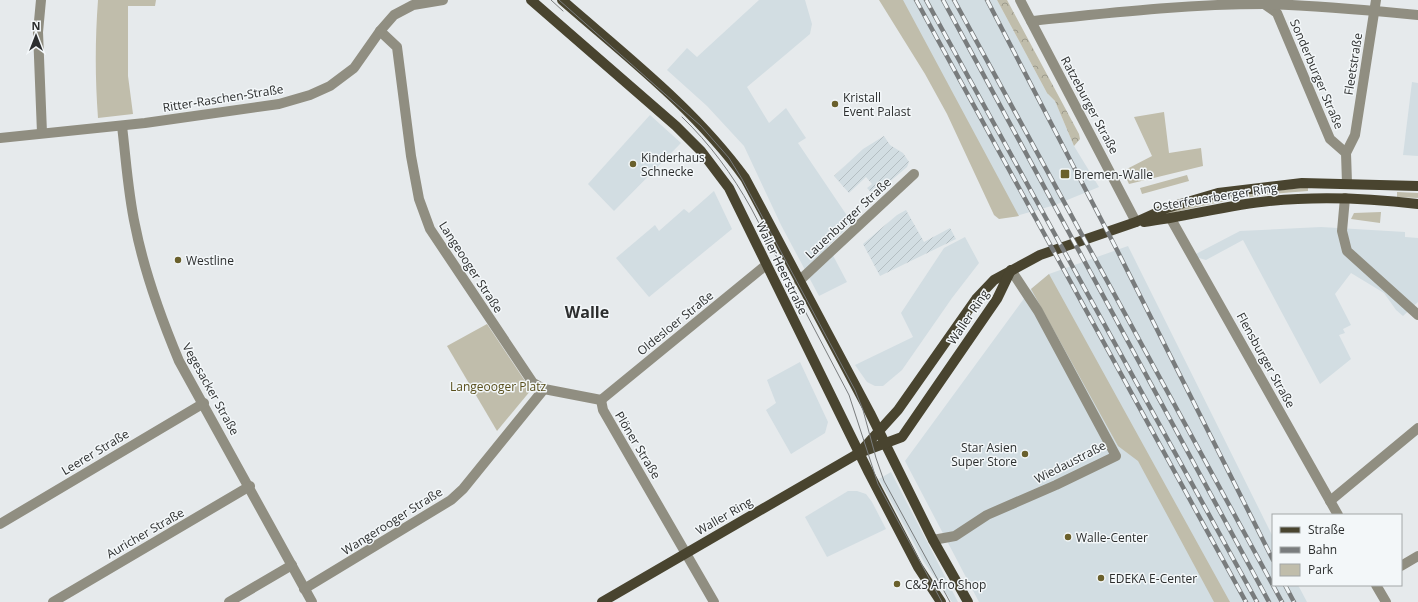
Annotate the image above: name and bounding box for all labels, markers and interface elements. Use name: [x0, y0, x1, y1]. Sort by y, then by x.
north arrow: [16, 16, 56, 56]
street label: Sonderburger Straße: [1286, 17, 1348, 132]
text: N: [32, 18, 40, 33]
street label: Fleetstraße: [1340, 31, 1366, 96]
street label: Ratzeburger Straße: [1057, 53, 1123, 157]
street label: Ritter-Raschen-Straße: [161, 80, 285, 116]
place label: Kristall Event Palast: [843, 89, 911, 120]
marker: Kristall Event Palast: [830, 99, 840, 109]
place label: Kinderhaus Schnecke: [641, 149, 705, 180]
marker: Kinderhaus Schnecke: [628, 159, 638, 169]
place label: Bremen-Walle: [1074, 166, 1153, 183]
marker: Bremen-Walle: [1059, 168, 1071, 180]
street label: Lauenburger Straße: [801, 173, 895, 262]
street label: Osterfeuerberger Ring: [1152, 179, 1279, 215]
street label: Langeooger Straße: [435, 218, 507, 316]
street label: Waller Heerstraße: [752, 219, 812, 318]
place label: Westline: [186, 252, 234, 269]
marker: Westline: [173, 255, 183, 265]
street label: Waller Ring: [943, 286, 993, 348]
street label: Oldesloer Straße: [633, 287, 717, 359]
district label: Walle: [565, 301, 609, 323]
street label: Flensburger Straße: [1233, 309, 1299, 411]
street label: Vegesacker Straße: [179, 340, 244, 438]
park label: Langeooger Platz: [450, 378, 546, 395]
street label: Plöner Straße: [611, 408, 665, 482]
street label: Leerer Straße: [58, 425, 132, 479]
street label: Wiedaustraße: [1031, 437, 1109, 487]
place label: Star Asien Super Store: [951, 439, 1017, 470]
marker: Star Asien Super Store: [1020, 449, 1030, 459]
street label: Wangerooger Straße: [338, 483, 446, 559]
street label: Waller Ring: [693, 493, 756, 539]
street label: Auricher Straße: [103, 504, 187, 562]
legend: [1272, 514, 1402, 586]
text: Straße: [1308, 521, 1345, 538]
place label: Walle-Center: [1076, 529, 1148, 546]
marker: Walle-Center: [1063, 532, 1073, 542]
text: Bahn: [1308, 541, 1337, 558]
text: Park: [1308, 561, 1334, 578]
place label: EDEKA E-Center: [1109, 570, 1197, 587]
marker: EDEKA E-Center: [1096, 573, 1106, 583]
place label: C&S Afro Shop: [905, 576, 986, 593]
marker: C&S Afro Shop: [892, 579, 902, 589]

